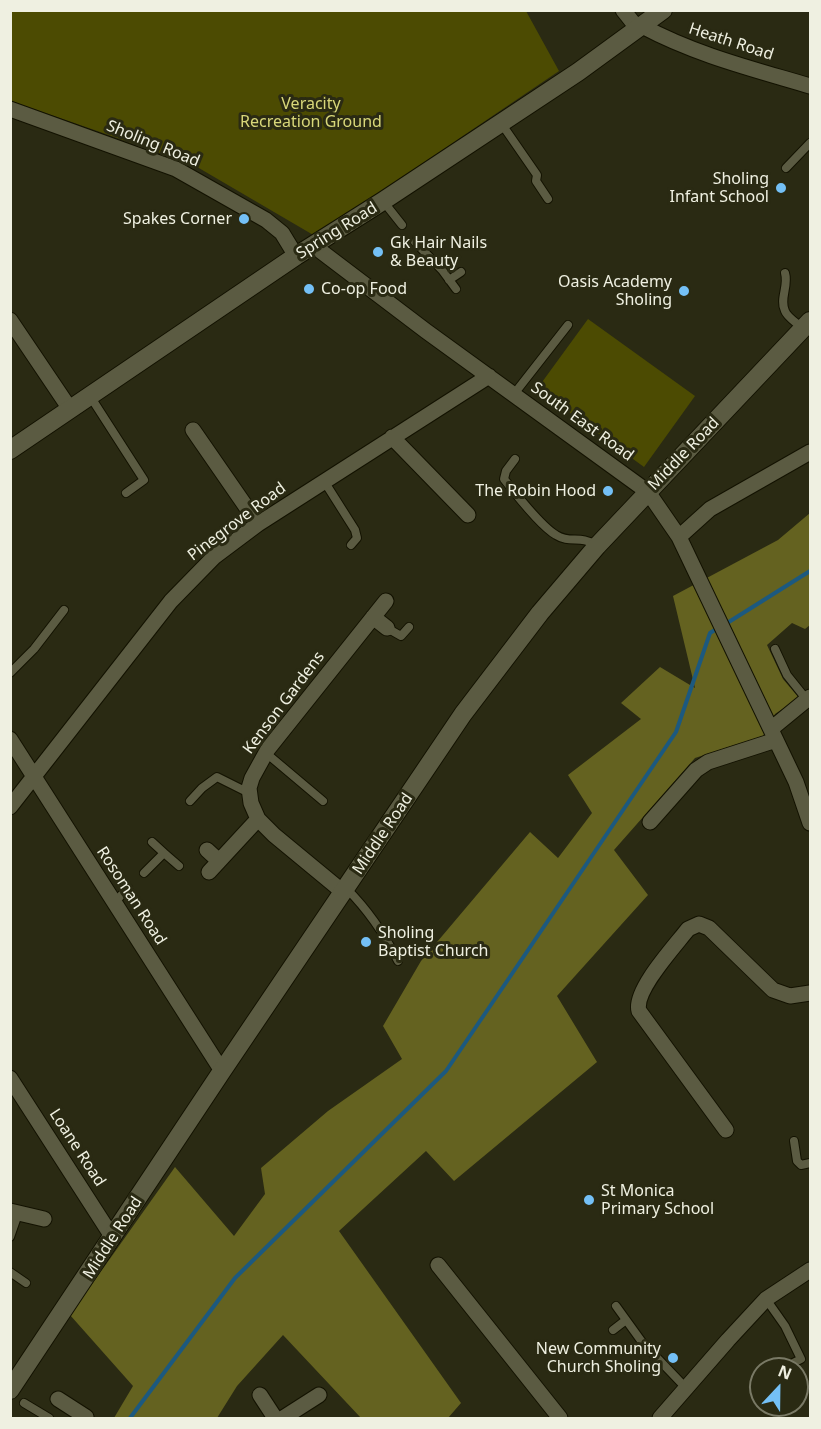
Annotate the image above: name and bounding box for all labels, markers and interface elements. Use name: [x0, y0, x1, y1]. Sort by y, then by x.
street label: Heath Road: [686, 19, 776, 65]
park label: Veracity Recreation Ground: [240, 94, 382, 132]
street label: Sholing Road: [104, 117, 202, 171]
place label: Sholing Infant School: [670, 169, 769, 207]
marker: Sholing Infant School: [774, 181, 788, 195]
street label: Spring Road: [293, 199, 381, 263]
place label: Spakes Corner: [123, 209, 232, 229]
marker: Spakes Corner: [237, 212, 251, 226]
place label: Gk Hair Nails & Beauty: [390, 233, 487, 271]
marker: Gk Hair Nails & Beauty: [371, 245, 385, 259]
place label: Oasis Academy Sholing: [558, 272, 672, 310]
place label: Co-op Food: [321, 279, 407, 299]
marker: Co-op Food: [302, 282, 316, 296]
marker: Oasis Academy Sholing: [677, 284, 691, 298]
street label: South East Road: [527, 378, 637, 466]
street label: Middle Road: [644, 413, 724, 495]
street label: Pinegrove Road: [184, 479, 290, 565]
place label: The Robin Hood: [475, 481, 596, 501]
marker: The Robin Hood: [601, 484, 615, 498]
street label: Kenson Gardens: [239, 648, 329, 758]
street label: Middle Road: [349, 790, 417, 878]
street label: Rosoman Road: [92, 843, 170, 949]
place label: Sholing Baptist Church: [378, 923, 488, 961]
marker: Sholing Baptist Church: [359, 935, 373, 949]
street label: Loane Road: [45, 1106, 109, 1190]
place label: St Monica Primary School: [601, 1181, 714, 1219]
street label: Middle Road: [79, 1193, 147, 1283]
marker: St Monica Primary School: [582, 1193, 596, 1207]
place label: New Community Church Sholing: [536, 1339, 661, 1377]
marker: New Community Church Sholing: [666, 1351, 680, 1365]
north arrow: [749, 1357, 809, 1417]
text: N: [775, 1360, 795, 1385]

